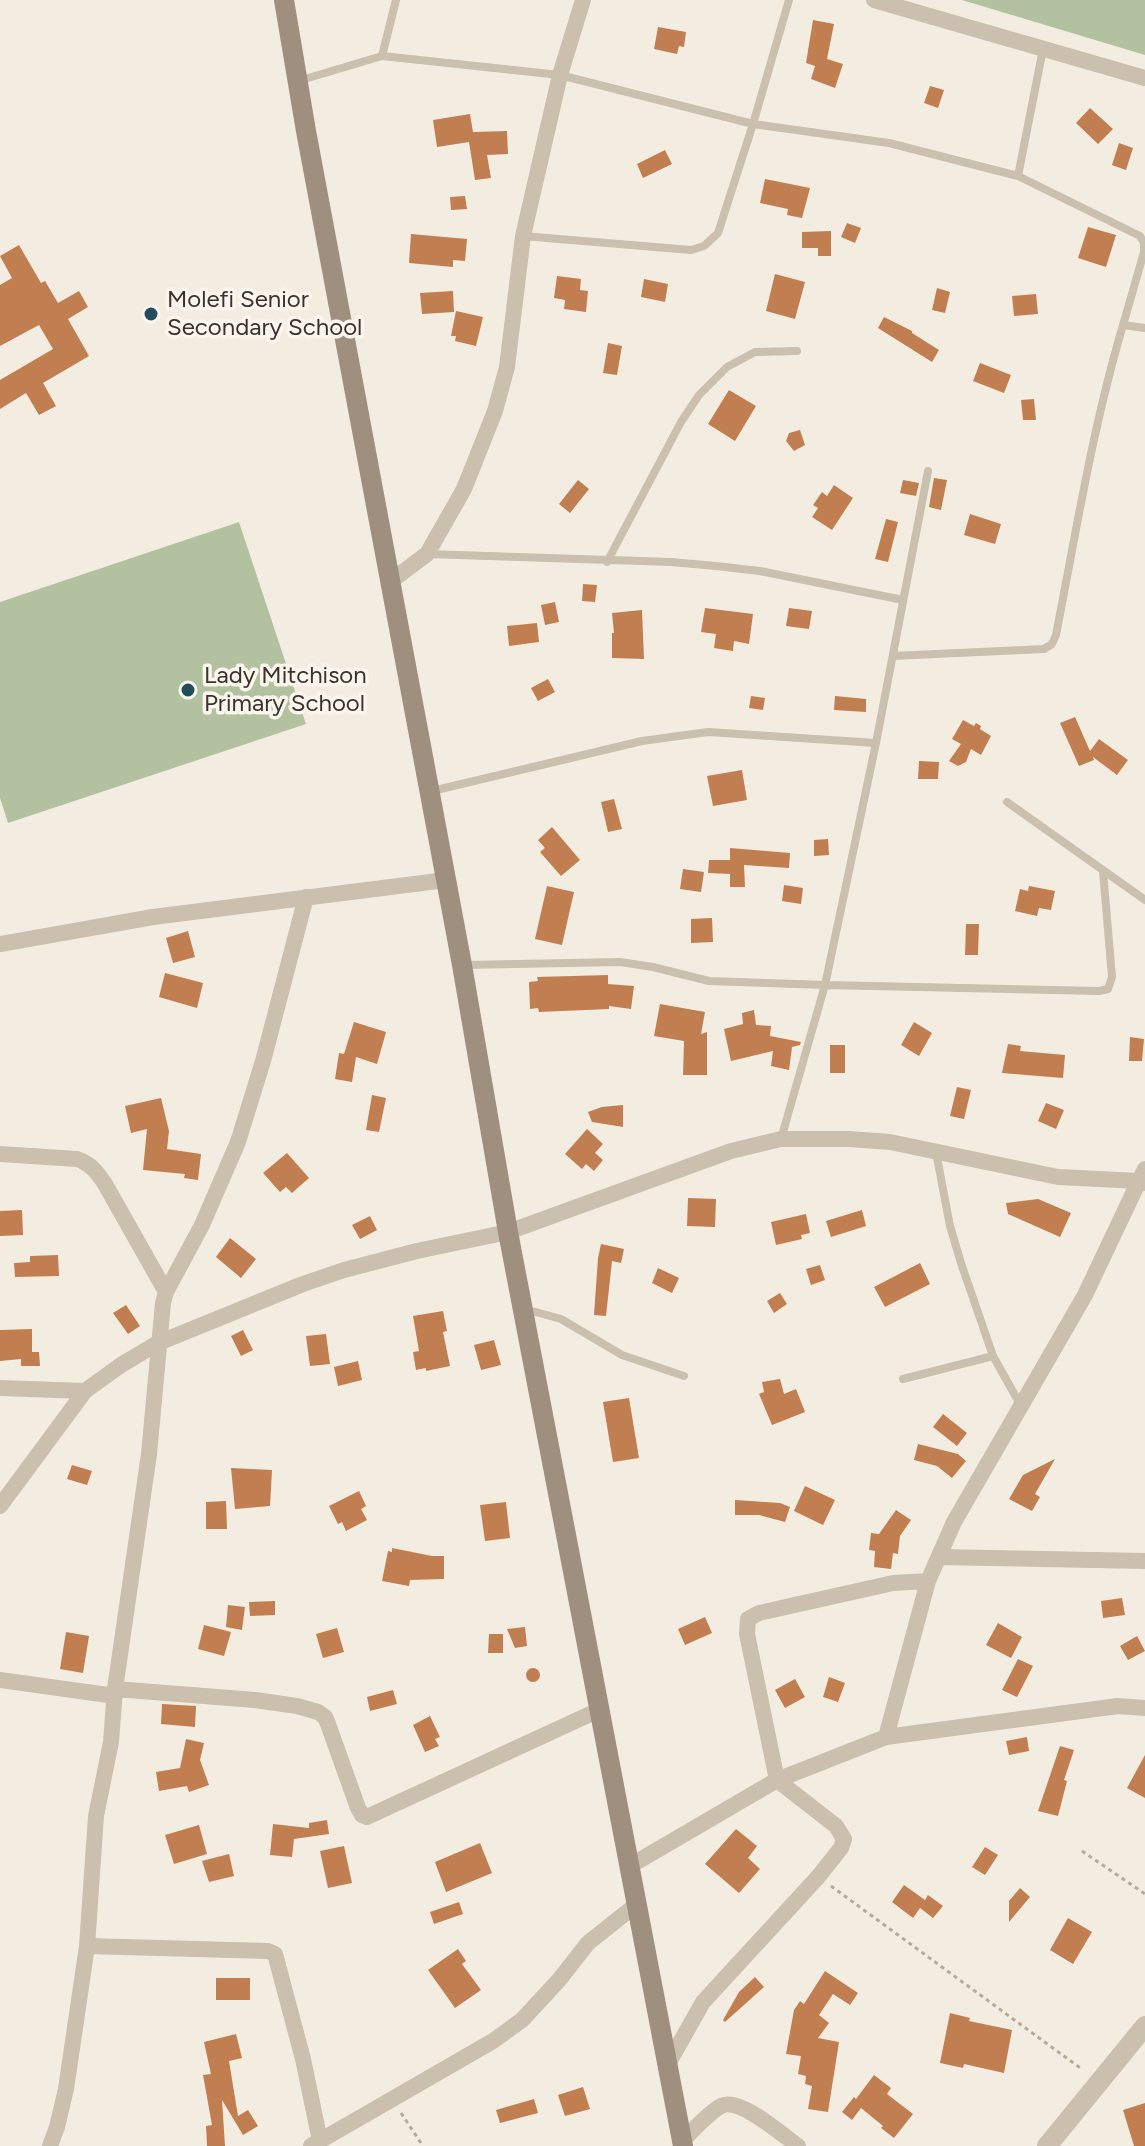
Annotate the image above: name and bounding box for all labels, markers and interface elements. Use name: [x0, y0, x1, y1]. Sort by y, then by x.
place label: Molefi Senior Secondary School: [167, 286, 362, 342]
marker: Molefi Senior Secondary School: [142, 305, 160, 323]
place label: Lady Mitchison Primary School: [204, 662, 367, 718]
marker: Lady Mitchison Primary School: [179, 681, 197, 699]

